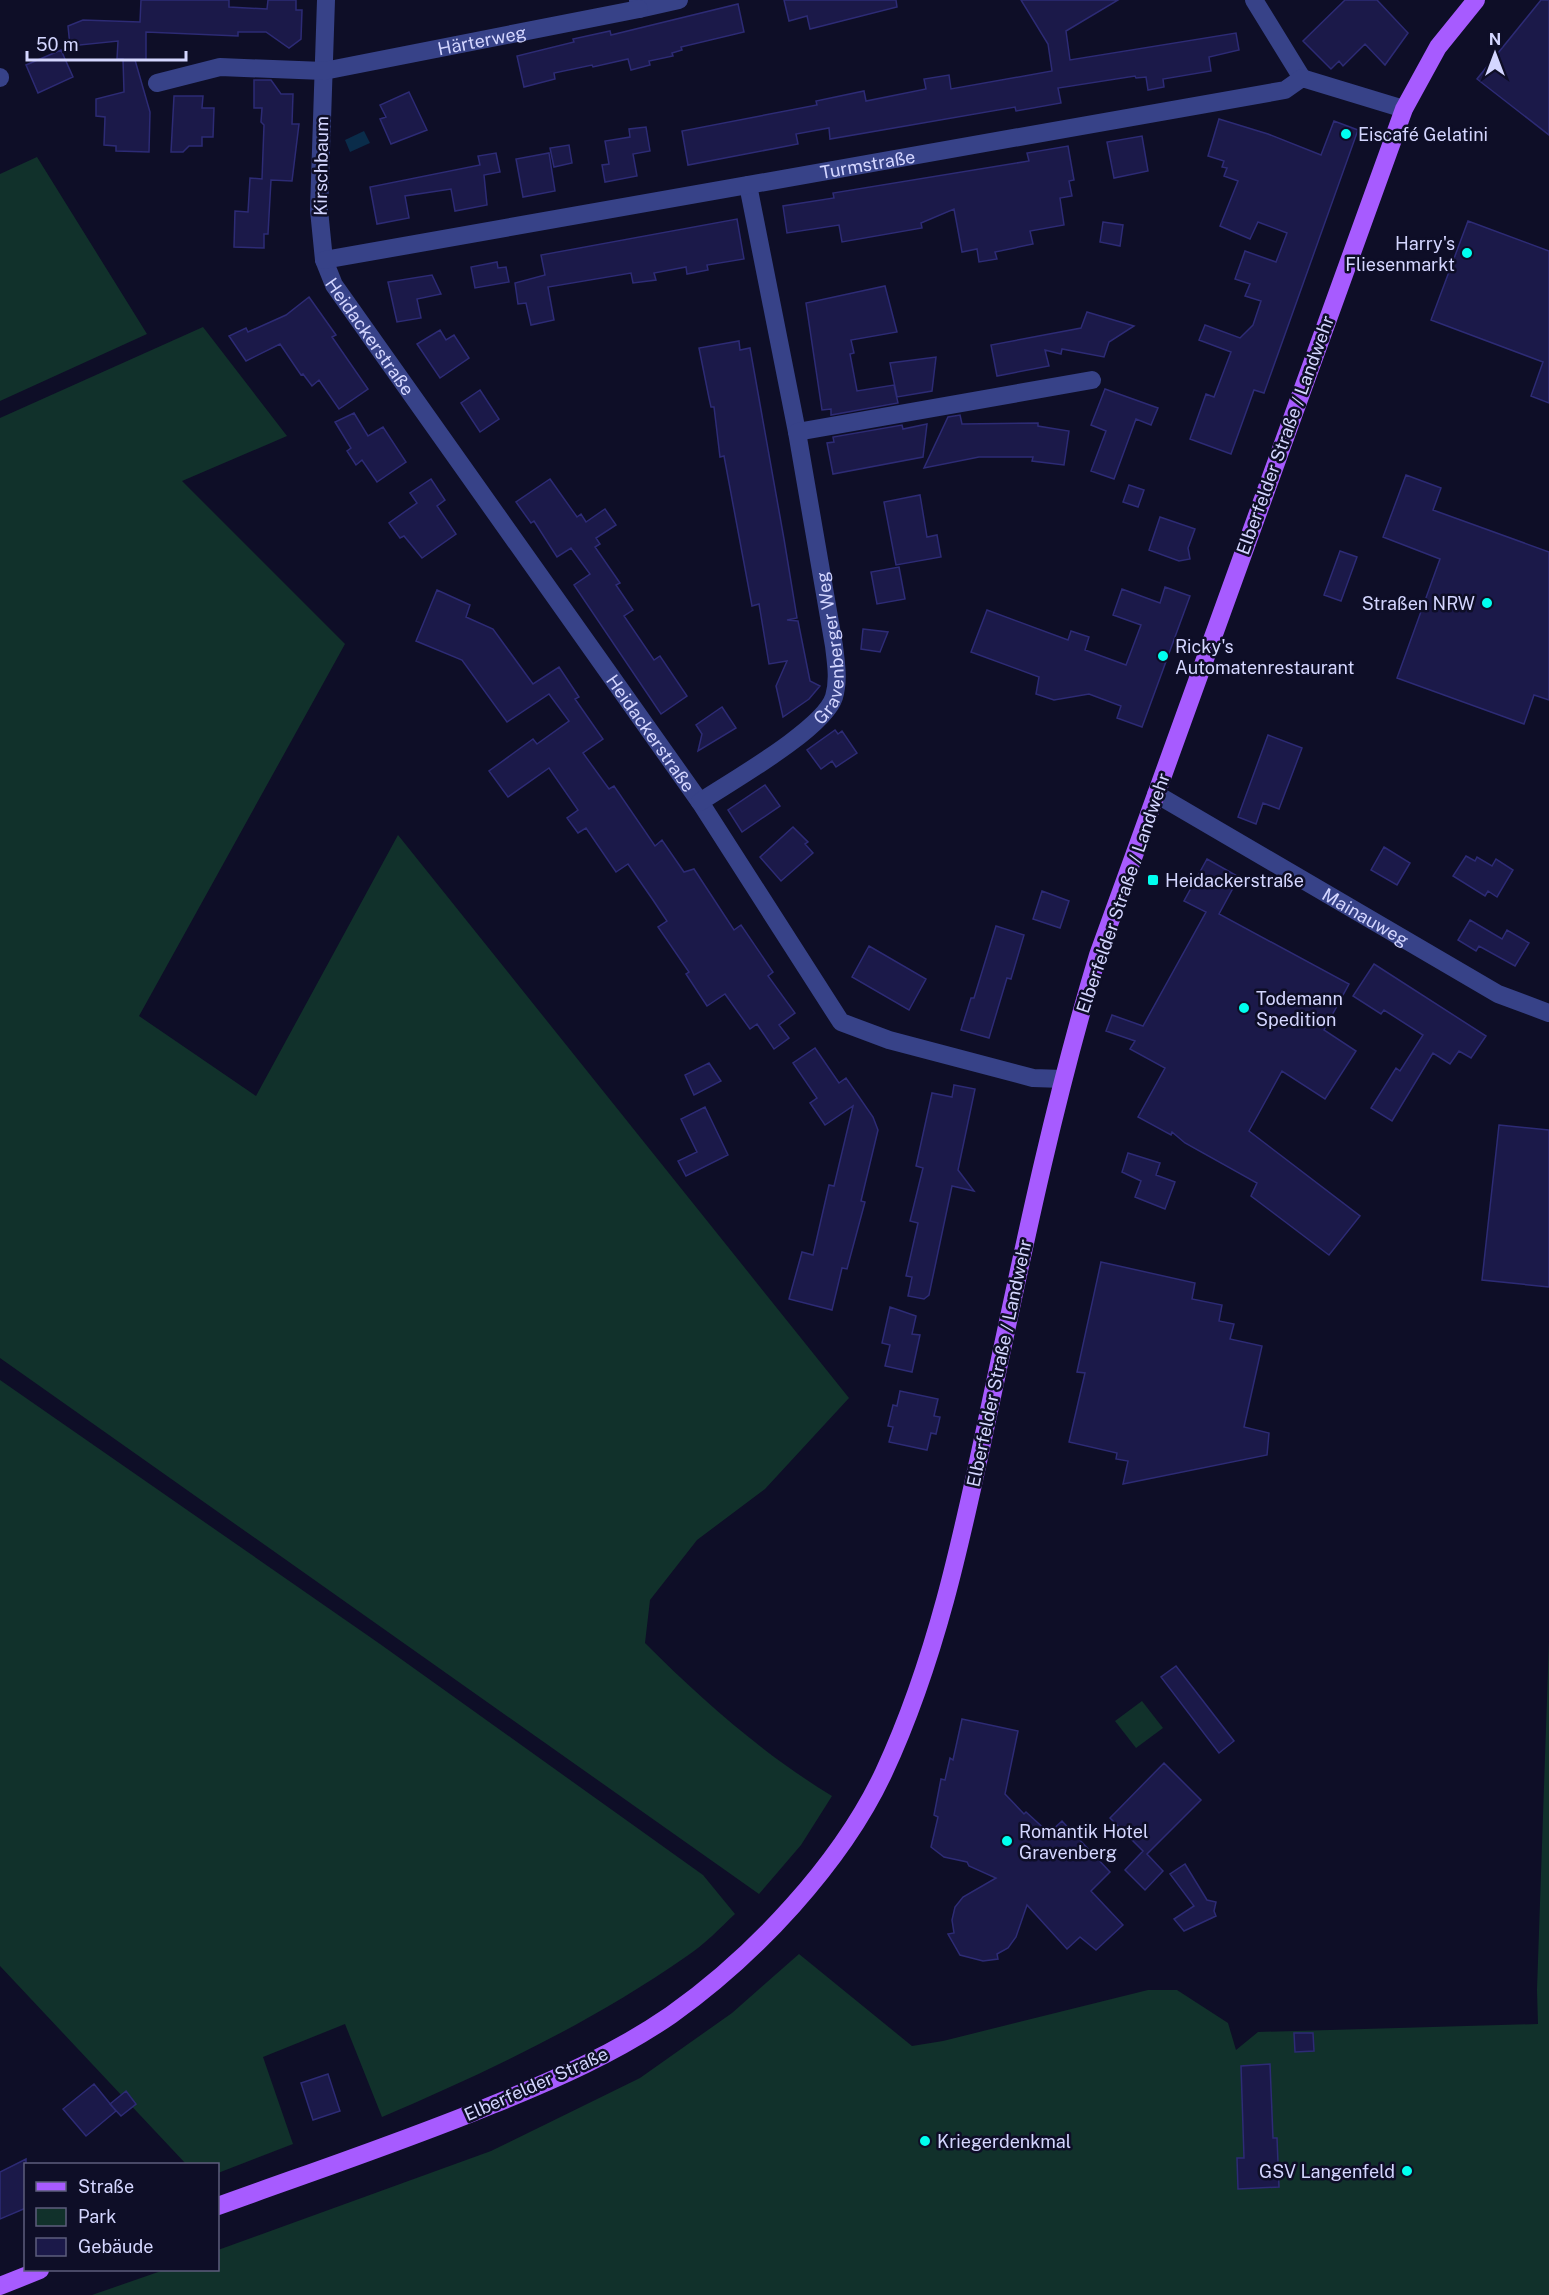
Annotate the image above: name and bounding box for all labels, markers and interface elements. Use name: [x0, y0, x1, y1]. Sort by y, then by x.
street label: Härterweg: [436, 21, 528, 59]
scale bar: [27, 24, 186, 62]
north arrow: [1465, 24, 1525, 84]
text: N: [1489, 30, 1501, 49]
text: 50 m: [36, 34, 79, 55]
street label: Kirschbaum: [310, 116, 332, 216]
place label: Eiscafé Gelatini: [1358, 124, 1488, 145]
marker: Eiscafé Gelatini: [1339, 127, 1353, 141]
street label: Turmstraße: [818, 145, 917, 183]
place label: Harry's Fliesenmarkt: [1345, 233, 1455, 275]
marker: Harry's Fliesenmarkt: [1460, 246, 1474, 260]
street label: Heidackerstraße: [321, 273, 419, 399]
street label: Elberfelder Straße / Landwehr: [1232, 313, 1338, 557]
street label: Gravenberger Weg: [809, 570, 847, 729]
place label: Straßen NRW: [1362, 593, 1475, 614]
marker: Straßen NRW: [1480, 596, 1494, 610]
place label: Ricky's Automatenrestaurant: [1175, 636, 1355, 678]
marker: Ricky's Automatenrestaurant: [1156, 649, 1170, 663]
street label: Heidackerstraße: [602, 670, 700, 796]
street label: Elberfelder Straße / Landwehr: [1072, 770, 1174, 1016]
place label: Heidackerstraße: [1165, 870, 1304, 891]
marker: Heidackerstraße: [1146, 873, 1160, 887]
street label: Mainauweg: [1319, 883, 1413, 950]
place label: Todemann Spedition: [1256, 988, 1343, 1030]
marker: Todemann Spedition: [1237, 1001, 1251, 1015]
street label: Elberfelder Straße / Landwehr: [962, 1237, 1036, 1489]
place label: Romantik Hotel Gravenberg: [1019, 1821, 1148, 1863]
marker: Romantik Hotel Gravenberg: [1000, 1834, 1014, 1848]
street label: Elberfelder Straße: [461, 2043, 611, 2125]
place label: Kriegerdenkmal: [937, 2131, 1071, 2152]
marker: Kriegerdenkmal: [918, 2134, 932, 2148]
place label: GSV Langenfeld: [1259, 2161, 1395, 2182]
legend: [24, 2163, 219, 2271]
marker: GSV Langenfeld: [1400, 2164, 1414, 2178]
text: Straße: [78, 2176, 134, 2197]
text: Park: [78, 2206, 116, 2227]
text: Gebäude: [78, 2236, 153, 2257]

